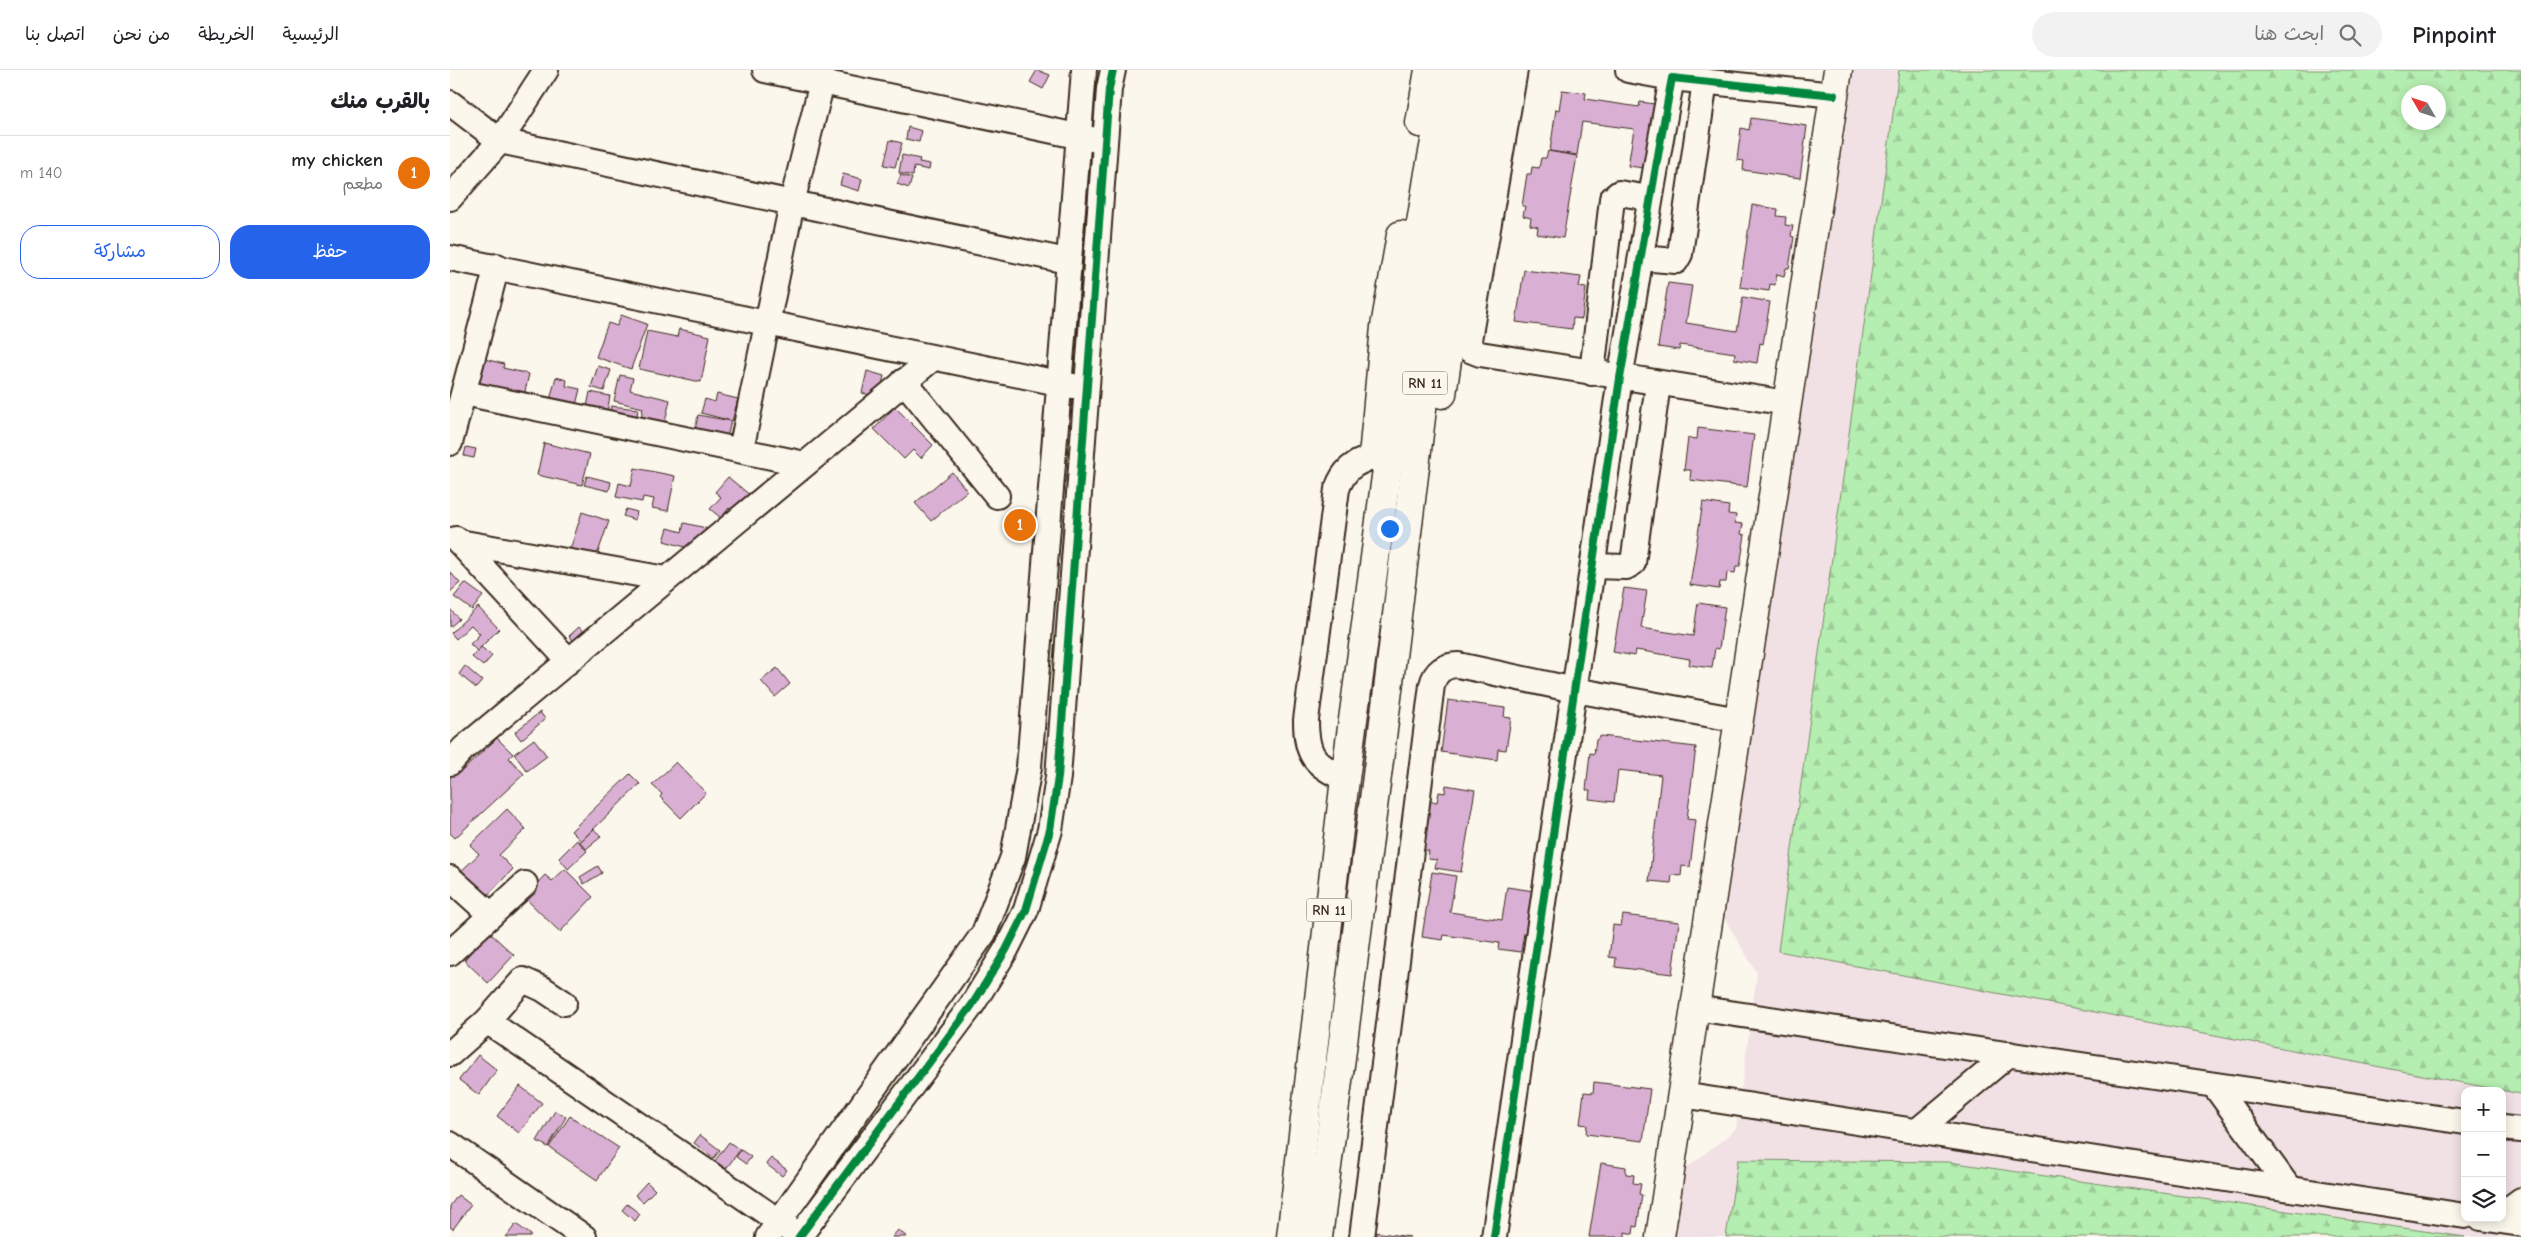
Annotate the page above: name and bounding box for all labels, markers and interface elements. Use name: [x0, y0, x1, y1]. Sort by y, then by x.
search box: [2032, 12, 2382, 57]
icon: search: [2336, 21, 2364, 49]
text: Pinpoint: [2412, 21, 2496, 49]
text: ابحث هنا: [2254, 23, 2324, 45]
text: اتصل بنا: [25, 24, 85, 45]
text: من نحن: [113, 24, 170, 45]
text: الخريطة: [198, 24, 254, 45]
text: الرئيسية: [282, 24, 339, 45]
north arrow: [2401, 85, 2446, 130]
text: بالقرب منك: [330, 89, 430, 113]
text: my chicken: [291, 149, 383, 171]
text: 140 m: [20, 164, 62, 182]
text: 1: [411, 164, 417, 182]
text: مطعم: [343, 175, 383, 193]
button: مشاركة: [20, 225, 220, 279]
button: حفظ: [230, 225, 430, 279]
road number: RN 11: [1402, 372, 1448, 394]
pin: 1: [1004, 506, 1036, 544]
your location: [1377, 516, 1403, 542]
road number: RN 11: [1306, 898, 1352, 922]
map controls: [2461, 1087, 2506, 1222]
button: +: [2461, 1087, 2506, 1132]
button: −: [2461, 1132, 2506, 1177]
button: layers: [2461, 1177, 2506, 1222]

